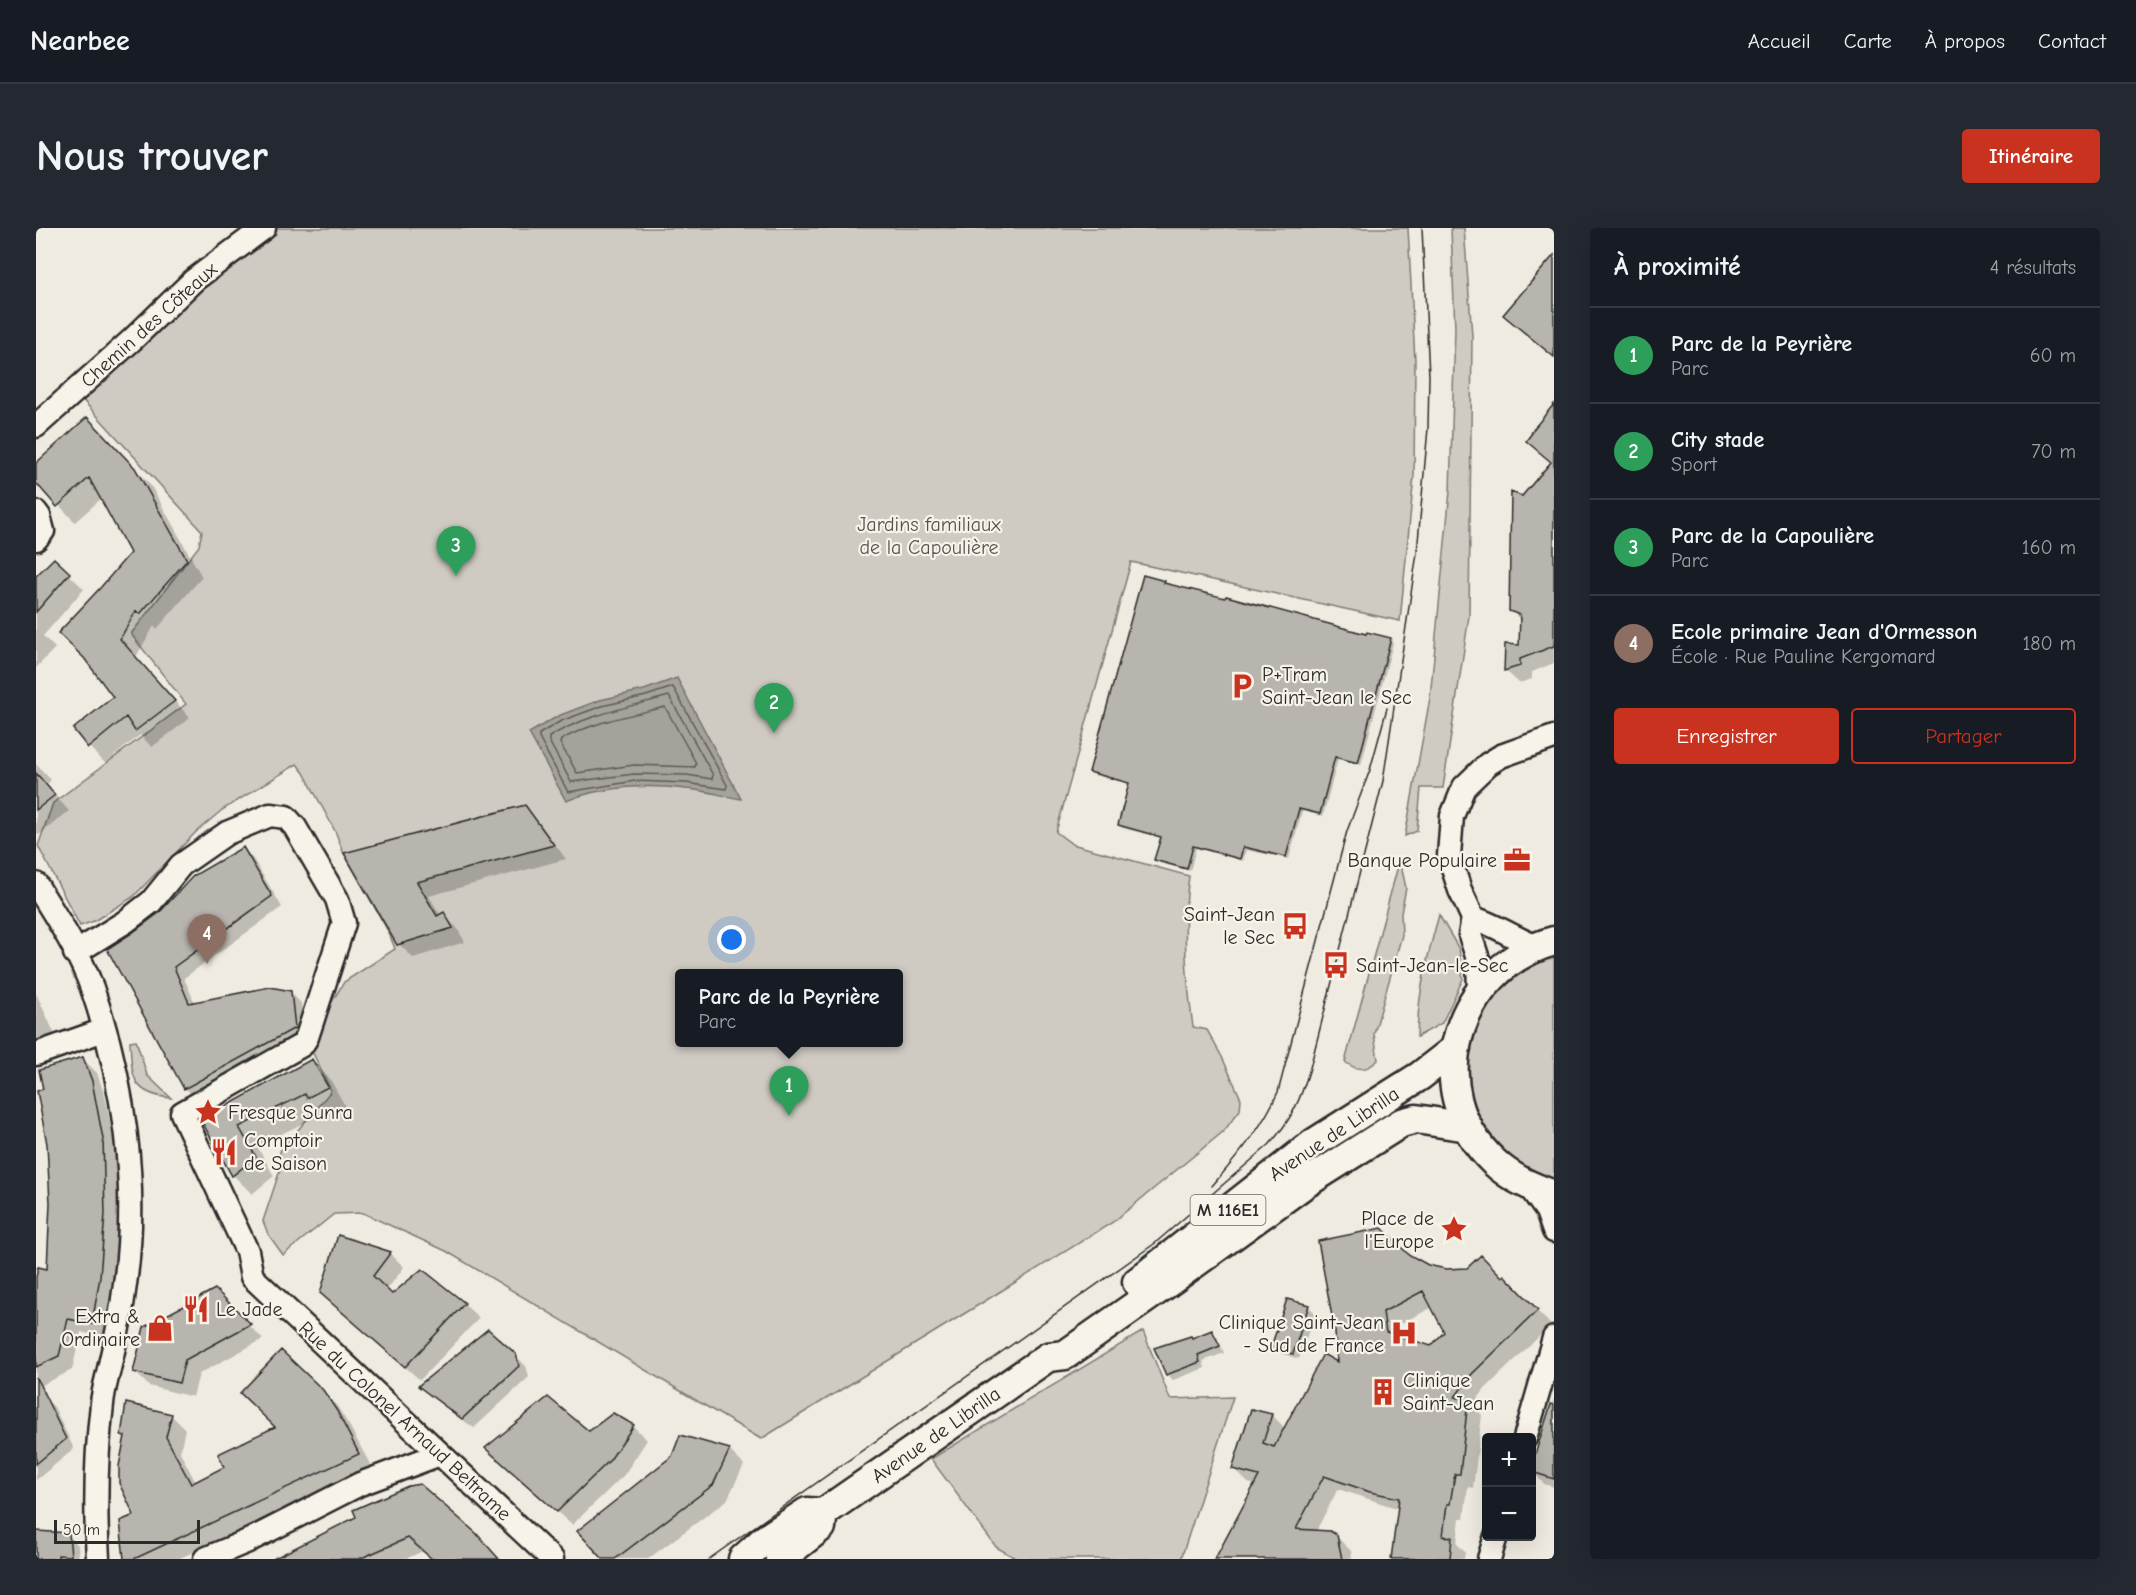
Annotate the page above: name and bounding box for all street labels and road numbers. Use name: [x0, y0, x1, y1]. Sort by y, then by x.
street label: Chemin des Côteaux: [76, 257, 222, 392]
street label: Avenue de Librilla: [1265, 1082, 1403, 1186]
road number: M 116E1: [1190, 1195, 1266, 1225]
street label: Rue du Colonel Arnaud Beltrame: [294, 1317, 516, 1525]
street label: Avenue de Librilla: [867, 1382, 1005, 1488]

